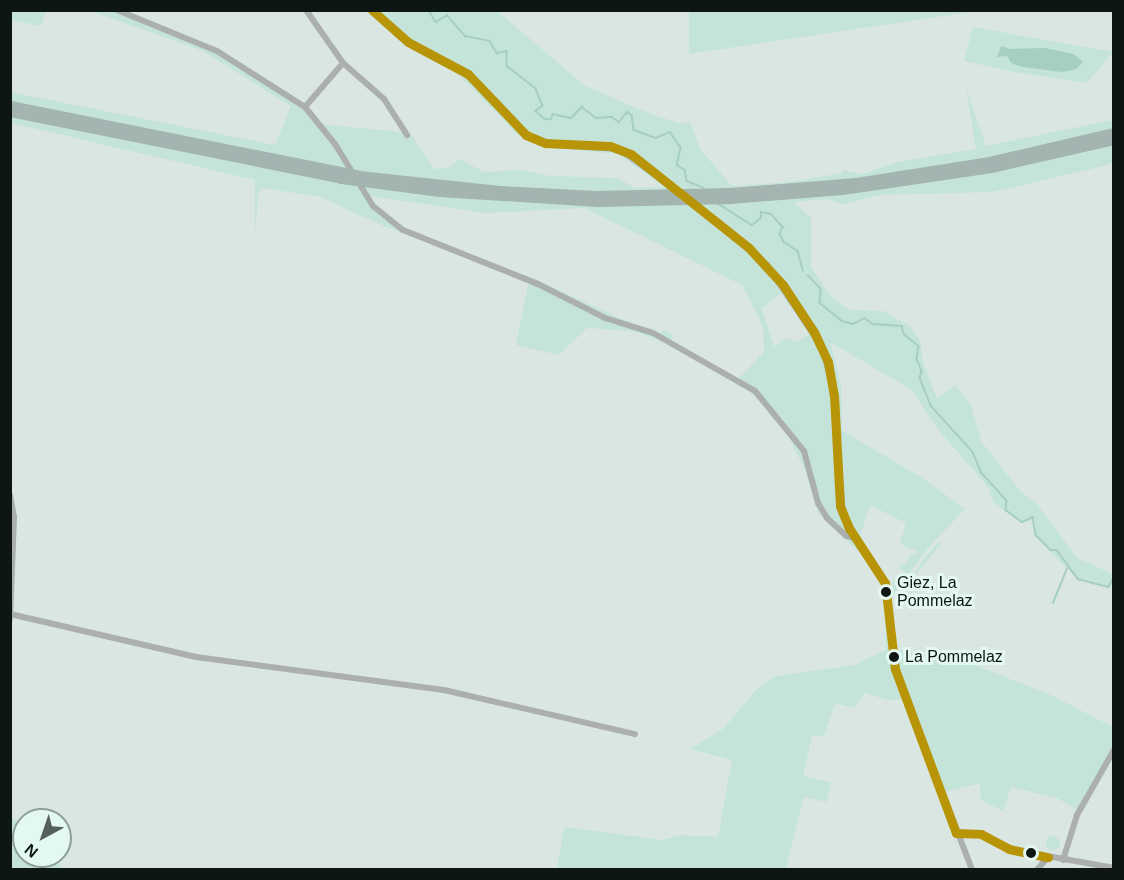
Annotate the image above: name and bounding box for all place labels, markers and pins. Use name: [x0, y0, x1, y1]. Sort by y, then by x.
place label: Giez, La Pommelaz: [897, 573, 973, 611]
marker: Giez, La Pommelaz: [880, 586, 892, 598]
place label: La Pommelaz: [905, 647, 1003, 667]
marker: La Pommelaz: [888, 651, 900, 663]
unlabelled marker: [1025, 847, 1037, 859]

